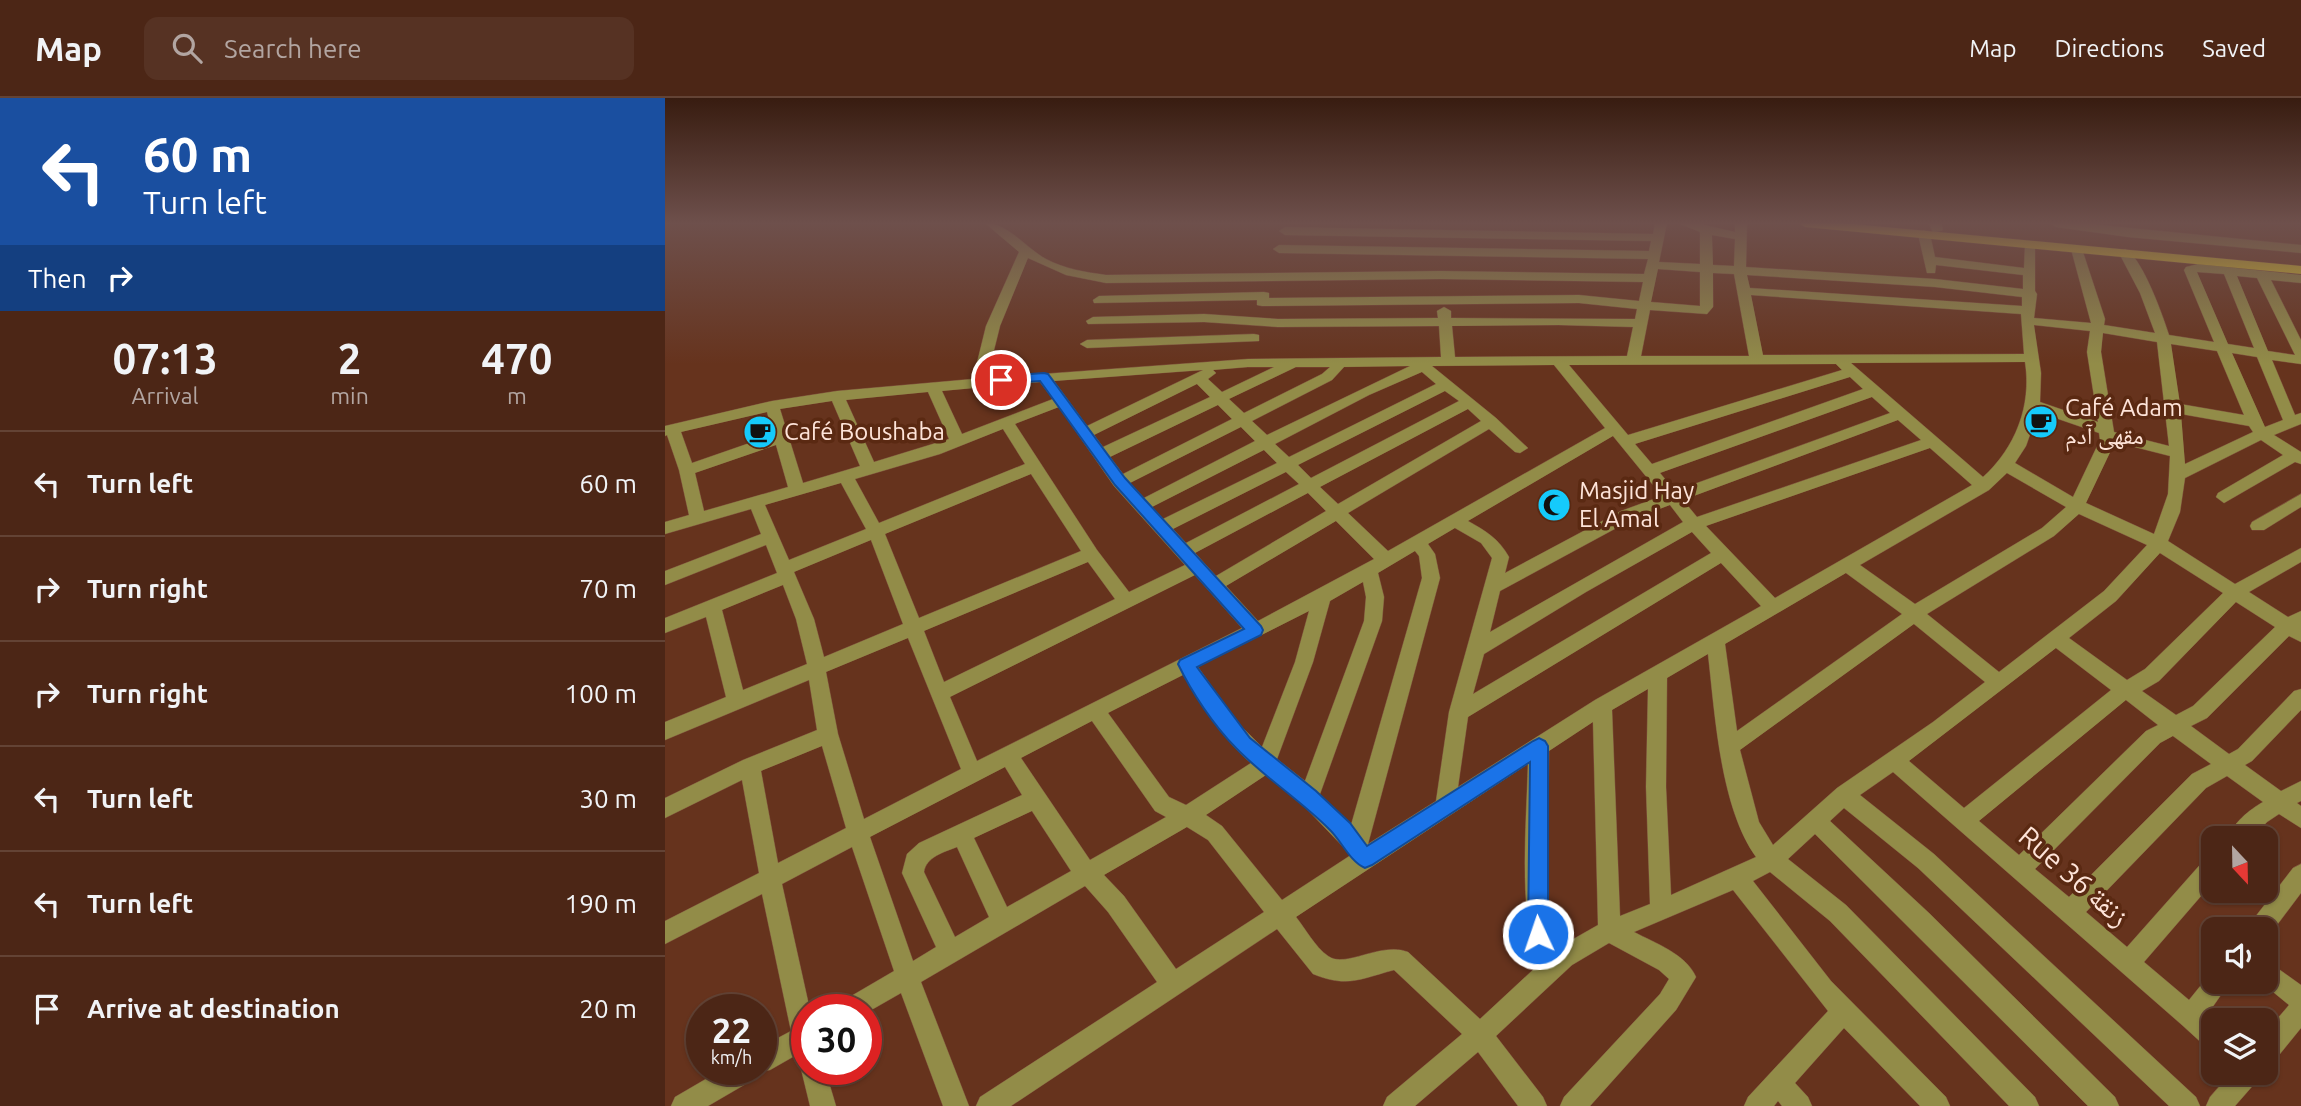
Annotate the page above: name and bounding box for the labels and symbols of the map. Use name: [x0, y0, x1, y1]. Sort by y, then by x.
pin: [971, 350, 1031, 410]
place label: Café Adam مقهى آدم: [2065, 394, 2183, 452]
cafe icon: Café Adam مقهى آدم: [2022, 403, 2060, 441]
cafe icon: Café Boushaba: [741, 413, 779, 451]
place label: Café Boushaba: [784, 418, 945, 445]
place label: Masjid Hay El Amal: [1579, 477, 1695, 532]
mosque icon: Masjid Hay El Amal: [1535, 486, 1573, 524]
street label: Rue 36 زنقة: [2012, 820, 2136, 932]
north arrow: [2201, 826, 2279, 903]
position arrow: [1501, 897, 1575, 971]
speed limit sign: 30: [791, 994, 882, 1085]

